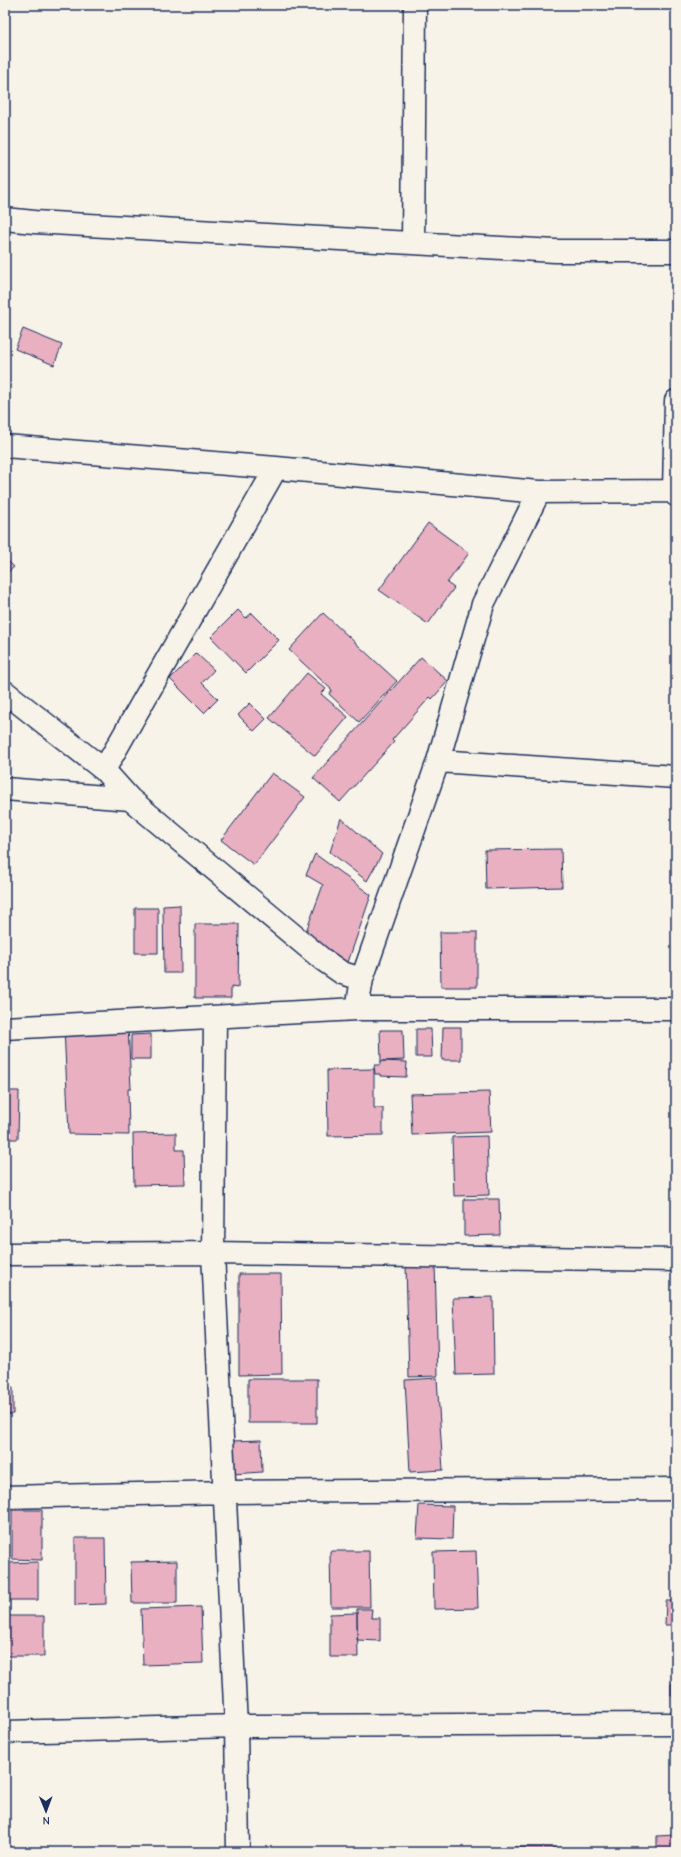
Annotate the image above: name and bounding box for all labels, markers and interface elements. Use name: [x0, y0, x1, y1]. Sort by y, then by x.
north arrow: [26, 1791, 66, 1831]
text: N: [42, 1814, 50, 1827]

